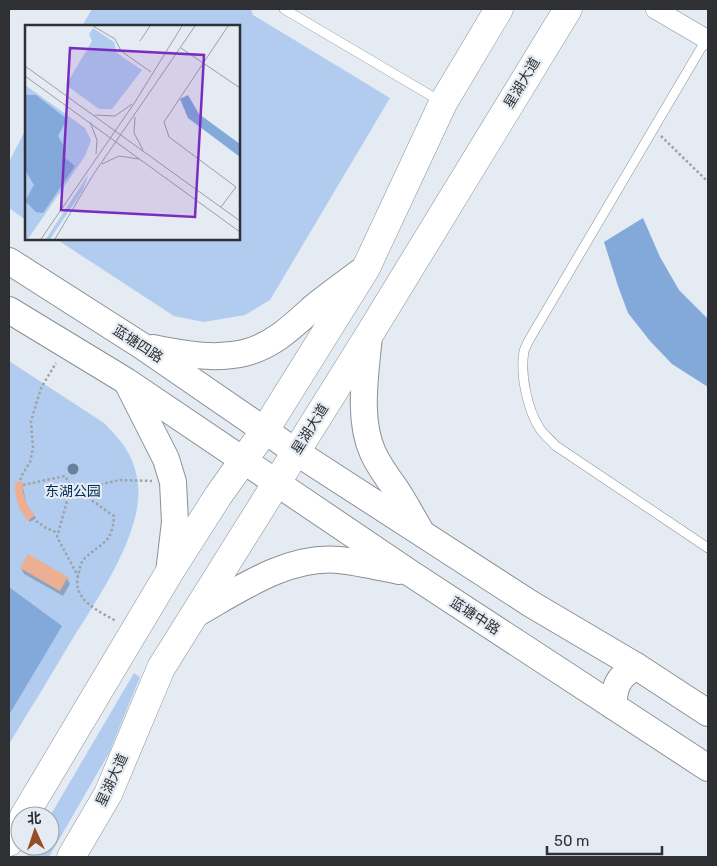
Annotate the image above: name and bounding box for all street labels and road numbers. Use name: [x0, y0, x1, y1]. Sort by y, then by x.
street label: 星湖大道: [500, 55, 544, 111]
street label: 蓝塘四路: [110, 322, 166, 366]
street label: 星湖大道: [288, 401, 332, 457]
street label: 蓝塘中路: [447, 594, 503, 638]
street label: 星湖大道: [92, 751, 132, 809]

